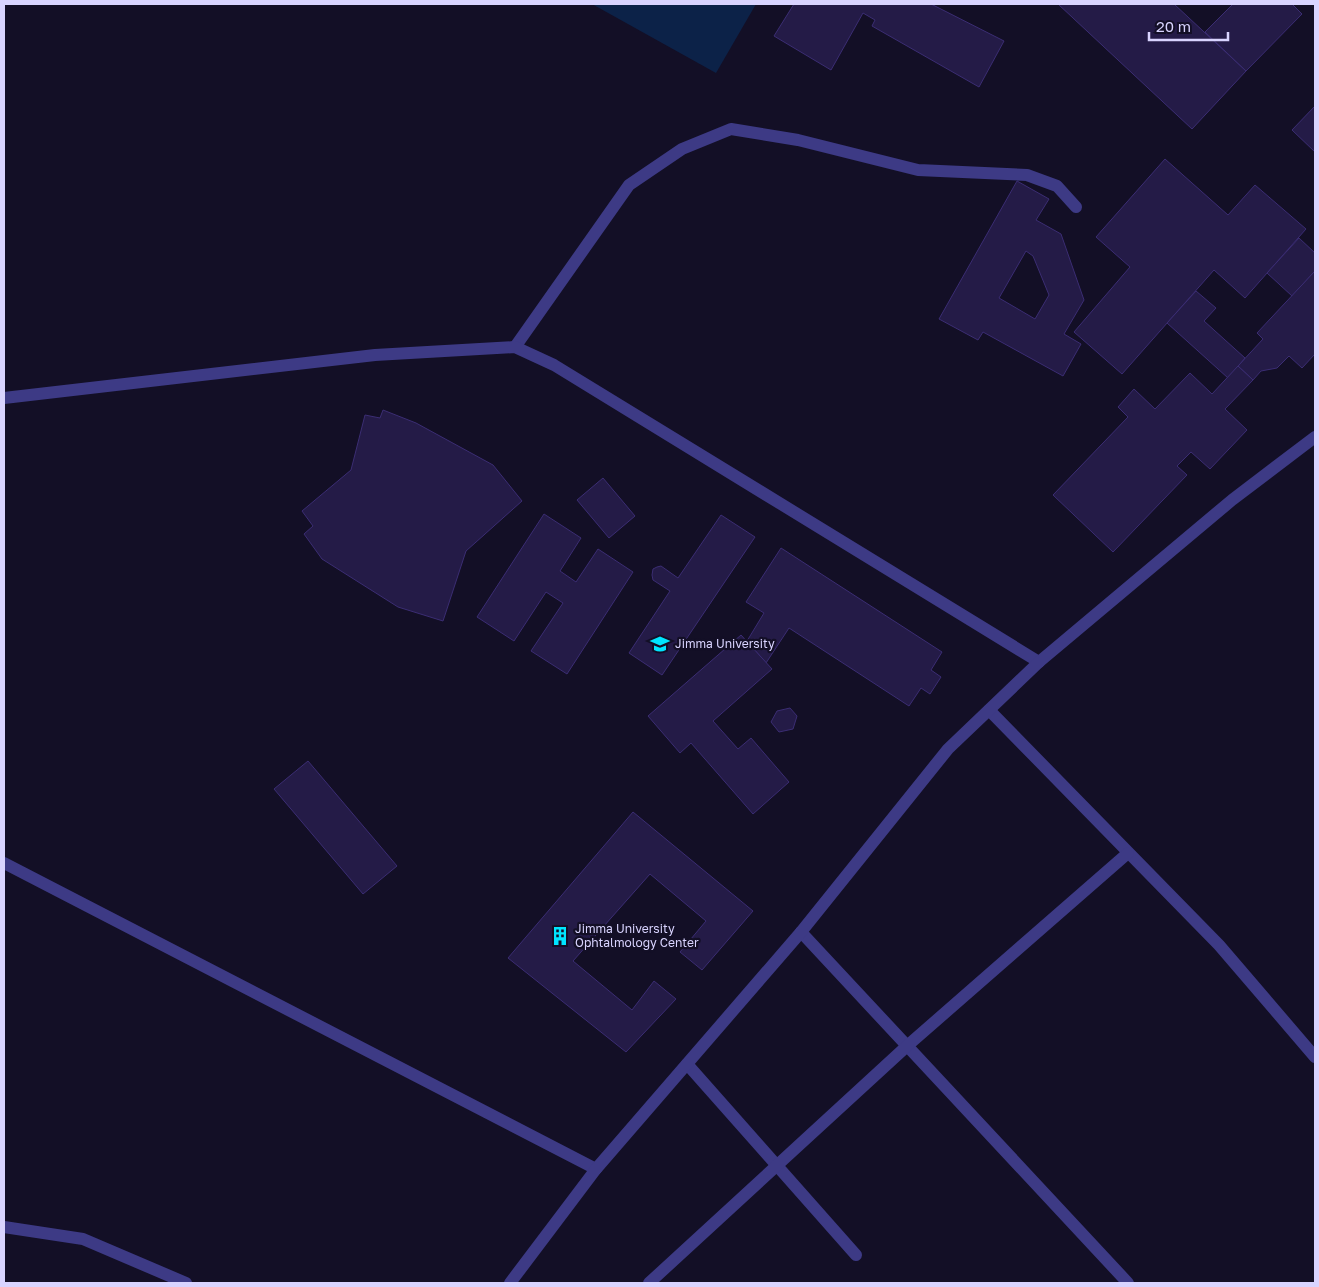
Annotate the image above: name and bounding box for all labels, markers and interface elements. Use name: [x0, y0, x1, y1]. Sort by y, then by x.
scale bar: [1149, 10, 1228, 42]
text: 20 m: [1156, 17, 1191, 35]
school or university icon: Jimma University: [649, 633, 671, 655]
place label: Jimma University: [675, 636, 775, 651]
place label: Jimma University Ophtalmology Center: [575, 921, 699, 950]
building icon: Jimma University Ophtalmology Center: [549, 925, 571, 947]

